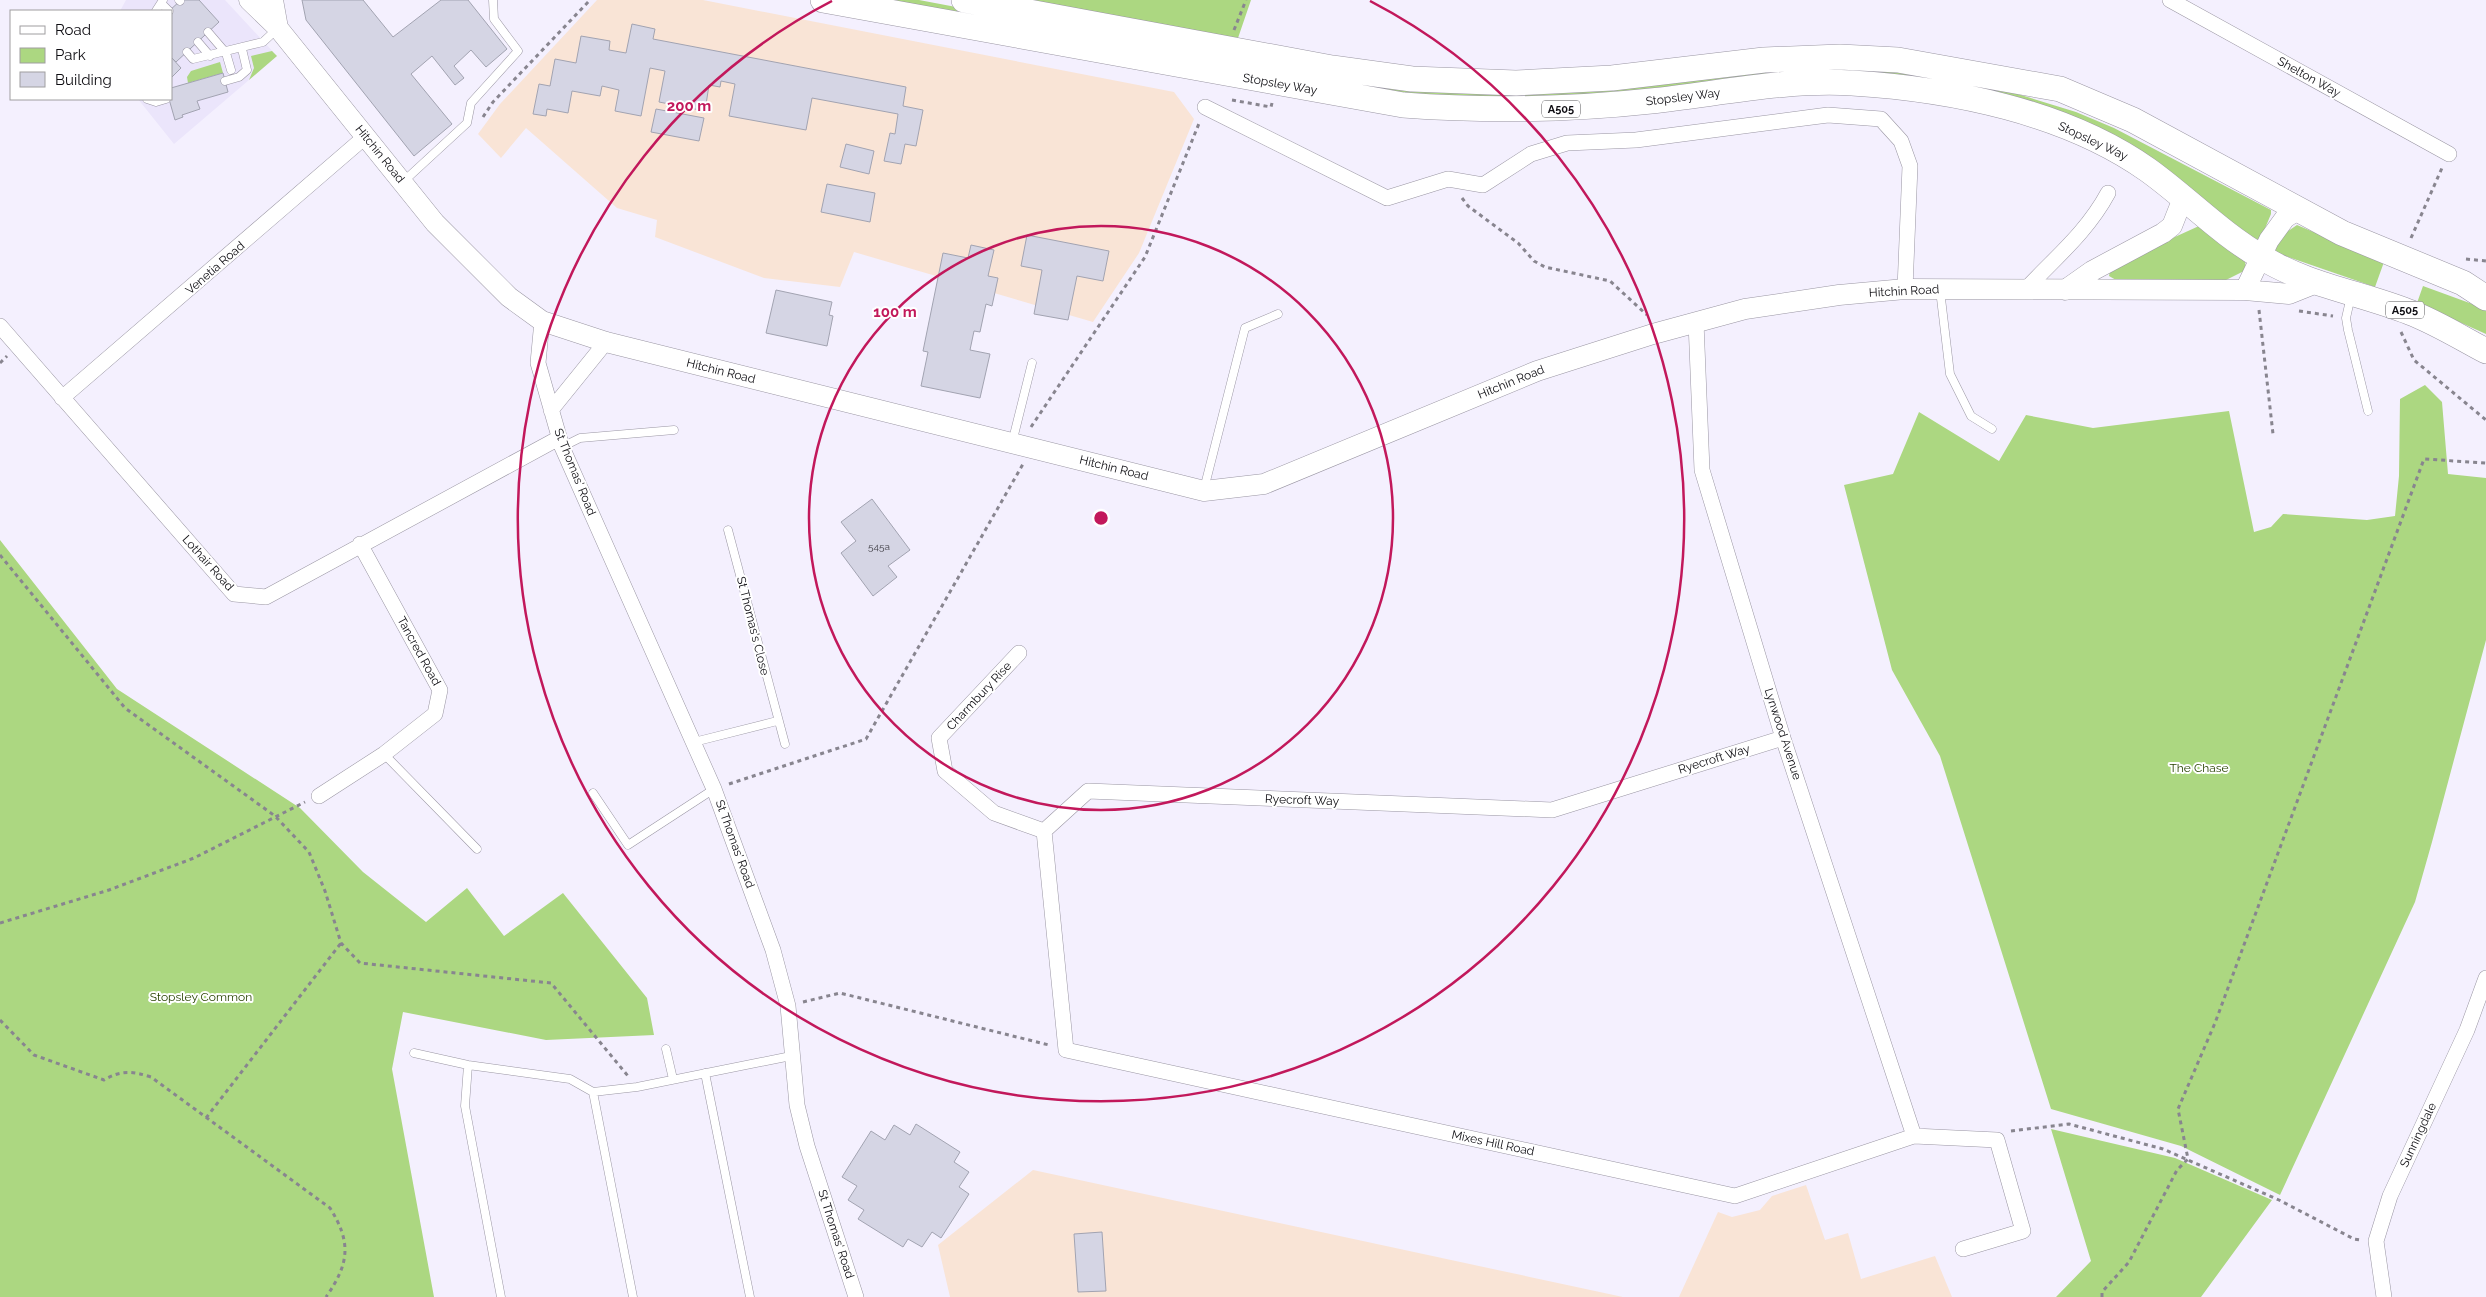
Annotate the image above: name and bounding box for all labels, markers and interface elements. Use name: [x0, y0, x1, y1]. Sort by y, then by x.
legend: [10, 10, 172, 100]
text: Road: [55, 21, 91, 39]
text: Park: [55, 46, 86, 64]
street label: Shelton Way: [2275, 54, 2343, 100]
text: Building: [55, 71, 112, 89]
street label: Stopsley Way: [1242, 71, 1319, 98]
street label: Stopsley Way: [1645, 85, 1722, 109]
text: 200 m: [667, 97, 711, 115]
road number: A505: [1542, 100, 1580, 118]
street label: Stopsley Way: [2056, 119, 2130, 163]
street label: Hitchin Road: [352, 122, 408, 186]
street label: Venetia Road: [183, 239, 247, 297]
street label: Hitchin Road: [1868, 282, 1940, 300]
road number: A505: [2386, 302, 2424, 318]
text: 100 m: [873, 303, 917, 321]
street label: Hitchin Road: [685, 356, 757, 386]
street label: Hitchin Road: [1476, 362, 1546, 402]
street label: St Thomas' Road: [551, 426, 599, 518]
street label: Hitchin Road: [1078, 453, 1150, 483]
centre of rings: [1092, 509, 1110, 527]
street label: Lothair Road: [179, 532, 237, 594]
house number: 545a: [868, 541, 890, 552]
street label: St Thomas's Close: [734, 575, 772, 677]
street label: Tancred Road: [394, 614, 444, 688]
street label: Charmbury Rise: [944, 659, 1014, 733]
street label: Lynwood Avenue: [1762, 686, 1804, 782]
street label: Ryecroft Way: [1676, 741, 1752, 777]
park label: The Chase: [2169, 761, 2229, 775]
street label: Ryecroft Way: [1265, 792, 1340, 808]
street label: St Thomas' Road: [713, 798, 757, 890]
park label: Stopsley Common: [150, 990, 252, 1004]
street label: Sunningdale: [2397, 1100, 2439, 1170]
street label: Mixes Hill Road: [1450, 1127, 1536, 1159]
street label: St Thomas' Road: [815, 1188, 857, 1280]

